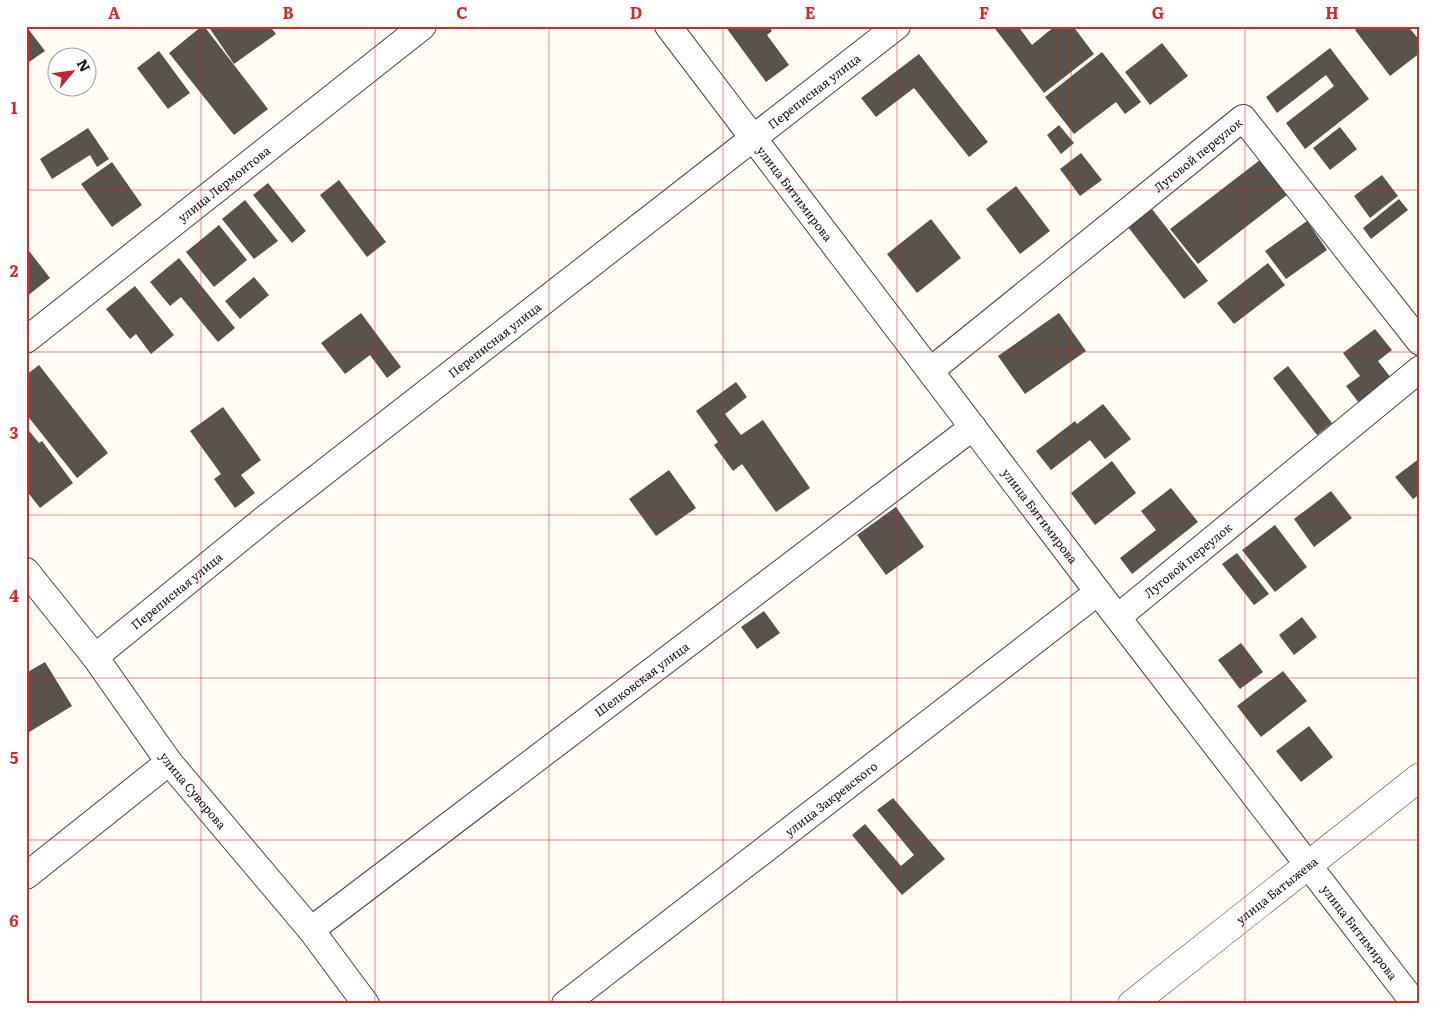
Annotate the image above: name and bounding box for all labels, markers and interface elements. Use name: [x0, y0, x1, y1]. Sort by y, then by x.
text: A: [108, 0, 120, 24]
text: B: [282, 0, 294, 24]
text: C: [456, 0, 468, 24]
text: D: [630, 0, 642, 24]
text: E: [805, 0, 816, 24]
text: F: [979, 0, 989, 24]
text: G: [1152, 0, 1164, 24]
text: H: [1325, 0, 1339, 24]
north arrow: [48, 48, 98, 98]
street label: Переписная улица: [763, 49, 864, 133]
text: N: [73, 55, 96, 75]
text: 1: [11, 95, 18, 119]
street label: Луговой переулок: [1149, 113, 1246, 196]
street label: улица Лермонтова: [173, 141, 274, 226]
street label: улица Битимирова: [753, 142, 838, 245]
text: 2: [10, 258, 19, 282]
street label: Переписная улица: [444, 297, 545, 382]
text: 3: [10, 420, 19, 444]
street label: улица Битимирова: [998, 464, 1083, 568]
street label: Луговой переулок: [1140, 518, 1236, 602]
street label: Переписная улица: [127, 548, 226, 633]
text: 4: [9, 583, 19, 607]
street label: Шелковская улица: [590, 637, 693, 721]
text: 5: [10, 745, 19, 769]
street label: улица Суворова: [156, 748, 231, 833]
street label: улица Закревского: [781, 757, 881, 840]
street label: улица Батыжева: [1232, 852, 1322, 928]
street label: улица Битимирова: [1317, 881, 1402, 984]
text: 6: [9, 908, 19, 932]

